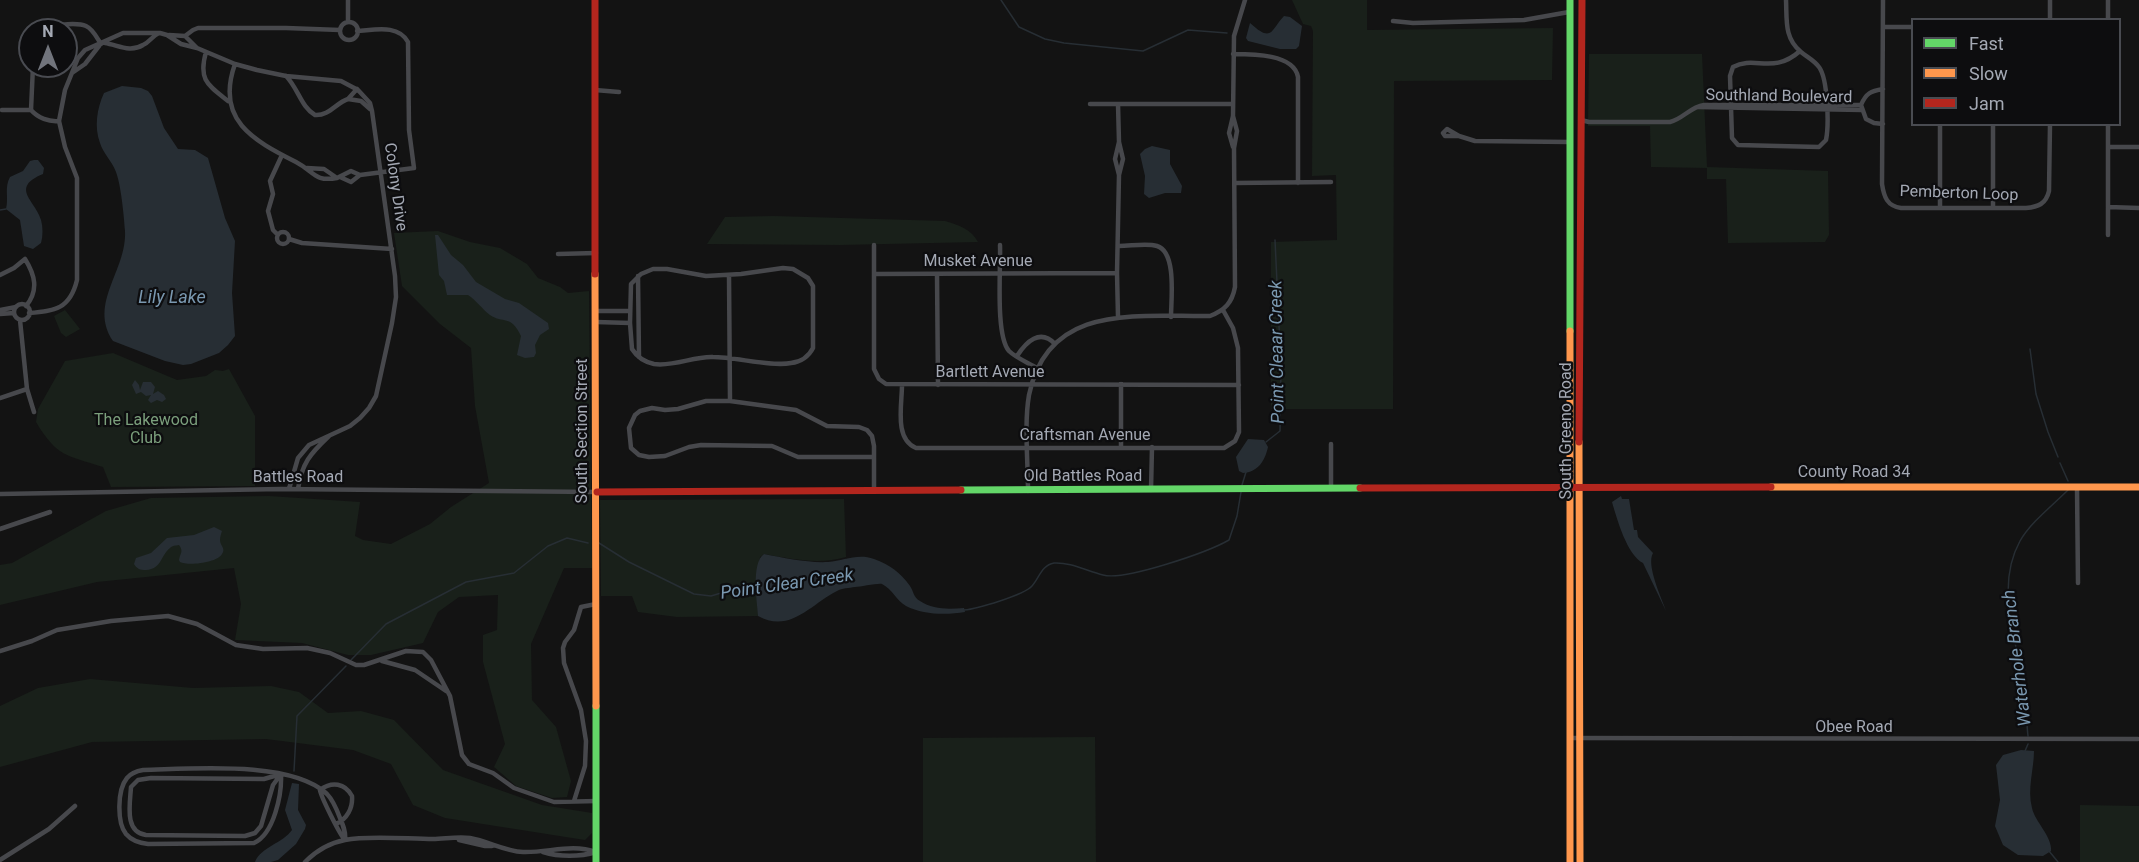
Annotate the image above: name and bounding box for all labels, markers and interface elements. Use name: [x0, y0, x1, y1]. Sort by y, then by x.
north arrow: [18, 18, 78, 78]
legend: [1911, 18, 2121, 126]
text: N: [42, 22, 54, 41]
text: Fast: [1969, 33, 2004, 54]
text: Slow: [1969, 63, 2008, 84]
street label: Southland Boulevard: [1705, 86, 1853, 108]
text: Jam: [1969, 93, 2005, 114]
street label: Colony Drive: [379, 142, 411, 232]
street label: Pemberton Loop: [1899, 182, 2019, 206]
street label: Musket Avenue: [923, 252, 1033, 272]
water label: Point Cleaar Creek: [1266, 280, 1290, 424]
water label: Lily Lake: [138, 287, 206, 309]
street label: South Section Street: [573, 358, 593, 504]
street label: South Greeno Road: [1557, 362, 1577, 500]
street label: Bartlett Avenue: [936, 363, 1044, 383]
park label: The Lakewood Club: [94, 411, 198, 449]
street label: Craftsman Avenue: [1019, 426, 1151, 446]
street label: County Road 34: [1798, 463, 1910, 483]
street label: Old Battles Road: [1024, 467, 1142, 487]
street label: Battles Road: [253, 468, 343, 488]
water label: Point Clear Creek: [719, 565, 855, 605]
water label: Waterhole Branch: [1999, 588, 2037, 728]
street label: Obee Road: [1815, 718, 1893, 738]

